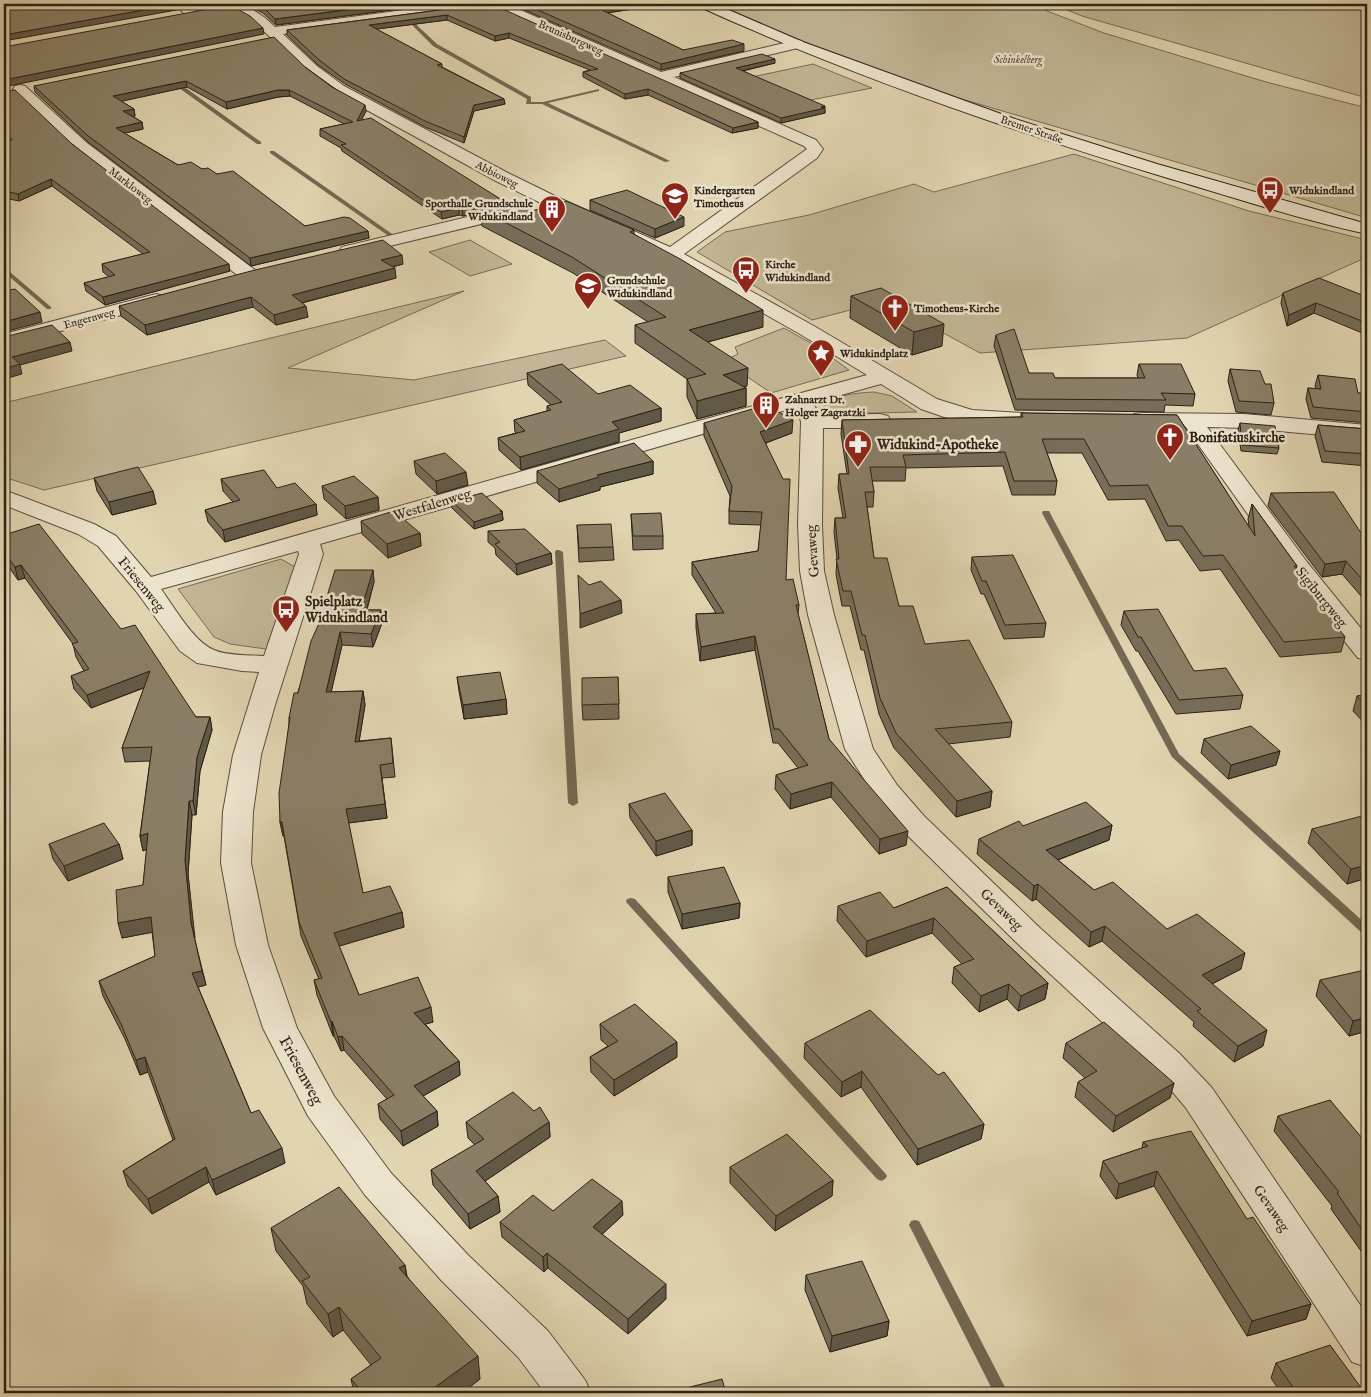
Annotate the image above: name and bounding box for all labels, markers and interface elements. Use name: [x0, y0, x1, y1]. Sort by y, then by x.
street label: Brunisburgweg: [536, 17, 606, 59]
park label: Schinkelberg: [994, 53, 1043, 68]
street label: Bremer Straße: [999, 113, 1065, 147]
street label: Abbioweg: [472, 158, 521, 192]
street label: Markloweg: [106, 164, 156, 208]
bus stop icon: Widukindland: [1255, 175, 1285, 214]
school or university icon: Kindergarten Timotheus: [660, 181, 690, 220]
place label: Kindergarten Timotheus: [693, 184, 755, 211]
place label: Widukindland: [1288, 184, 1355, 198]
building icon: Sporthalle Grundschule Widukindland: [537, 194, 567, 233]
place label: Sporthalle Grundschule Widukindland: [425, 197, 534, 224]
bus stop icon: Kirche Widukindland: [731, 255, 761, 294]
place label: Kirche Widukindland: [764, 258, 831, 285]
school or university icon: Grundschule Widukindland: [573, 271, 603, 310]
place label: Grundschule Widukindland: [606, 274, 673, 301]
church icon: Timotheus-Kirche: [880, 293, 910, 332]
place label: Timotheus-Kirche: [913, 302, 999, 316]
street label: Engernweg: [62, 305, 117, 333]
place icon: Widukindplatz: [806, 338, 836, 377]
place label: Widukindplatz: [839, 347, 909, 361]
building icon: Zahnarzt Dr. Holger Zagratzki: [751, 390, 781, 429]
place label: Zahnarzt Dr. Holger Zagratzki: [785, 393, 866, 420]
church icon: Bonifatiuskirche: [1155, 422, 1185, 461]
pharmacy icon: Widukind-Apotheke: [843, 429, 873, 468]
place label: Bonifatiuskirche: [1189, 429, 1286, 447]
place label: Widukind-Apotheke: [876, 436, 999, 454]
street label: Westfalenweg: [391, 484, 474, 525]
street label: Gevaweg: [802, 524, 824, 578]
street label: Friesenweg: [114, 553, 169, 616]
street label: Sigiburgweg: [1291, 564, 1351, 632]
place label: Spielplatz Widukindland: [304, 593, 388, 627]
bus stop icon: Spielplatz Widukindland: [271, 594, 301, 633]
street label: Gevaweg: [976, 885, 1027, 935]
street label: Friesenweg: [274, 1033, 327, 1109]
street label: Gevaweg: [1249, 1182, 1294, 1236]

